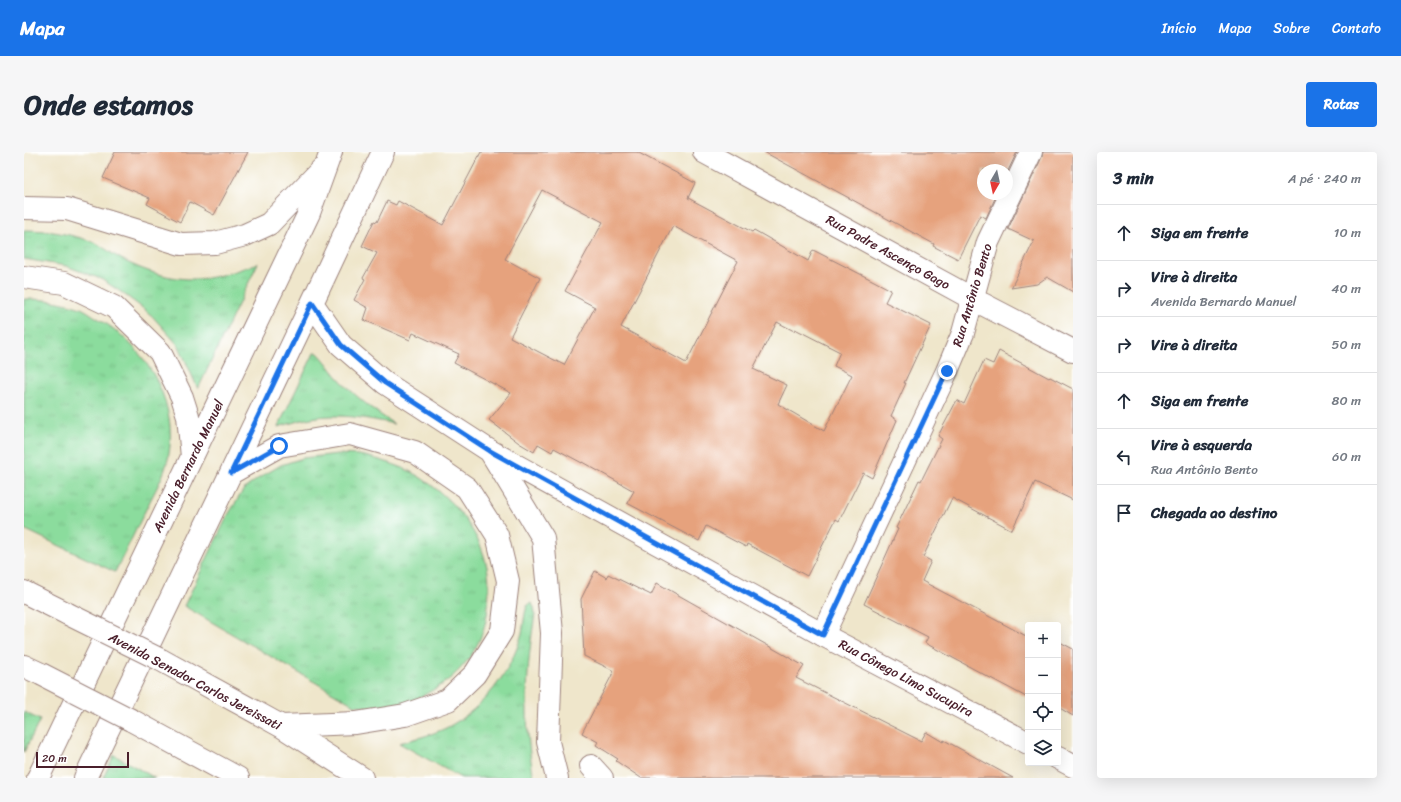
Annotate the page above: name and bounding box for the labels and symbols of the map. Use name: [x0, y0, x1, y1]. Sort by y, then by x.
north arrow: [977, 164, 1013, 200]
street label: Rua Padre Ascenço Gago: [822, 208, 955, 296]
street label: Rua Antônio Bento: [945, 240, 999, 350]
route end: [938, 362, 956, 380]
street label: Avenida Bernardo Manuel: [145, 395, 230, 537]
route start: [270, 437, 288, 455]
street label: Avenida Senador Carlos Jereissati: [103, 625, 286, 737]
street label: Rua Cônego Lima Sucupira: [835, 633, 978, 724]
scale bar: [36, 750, 129, 769]

